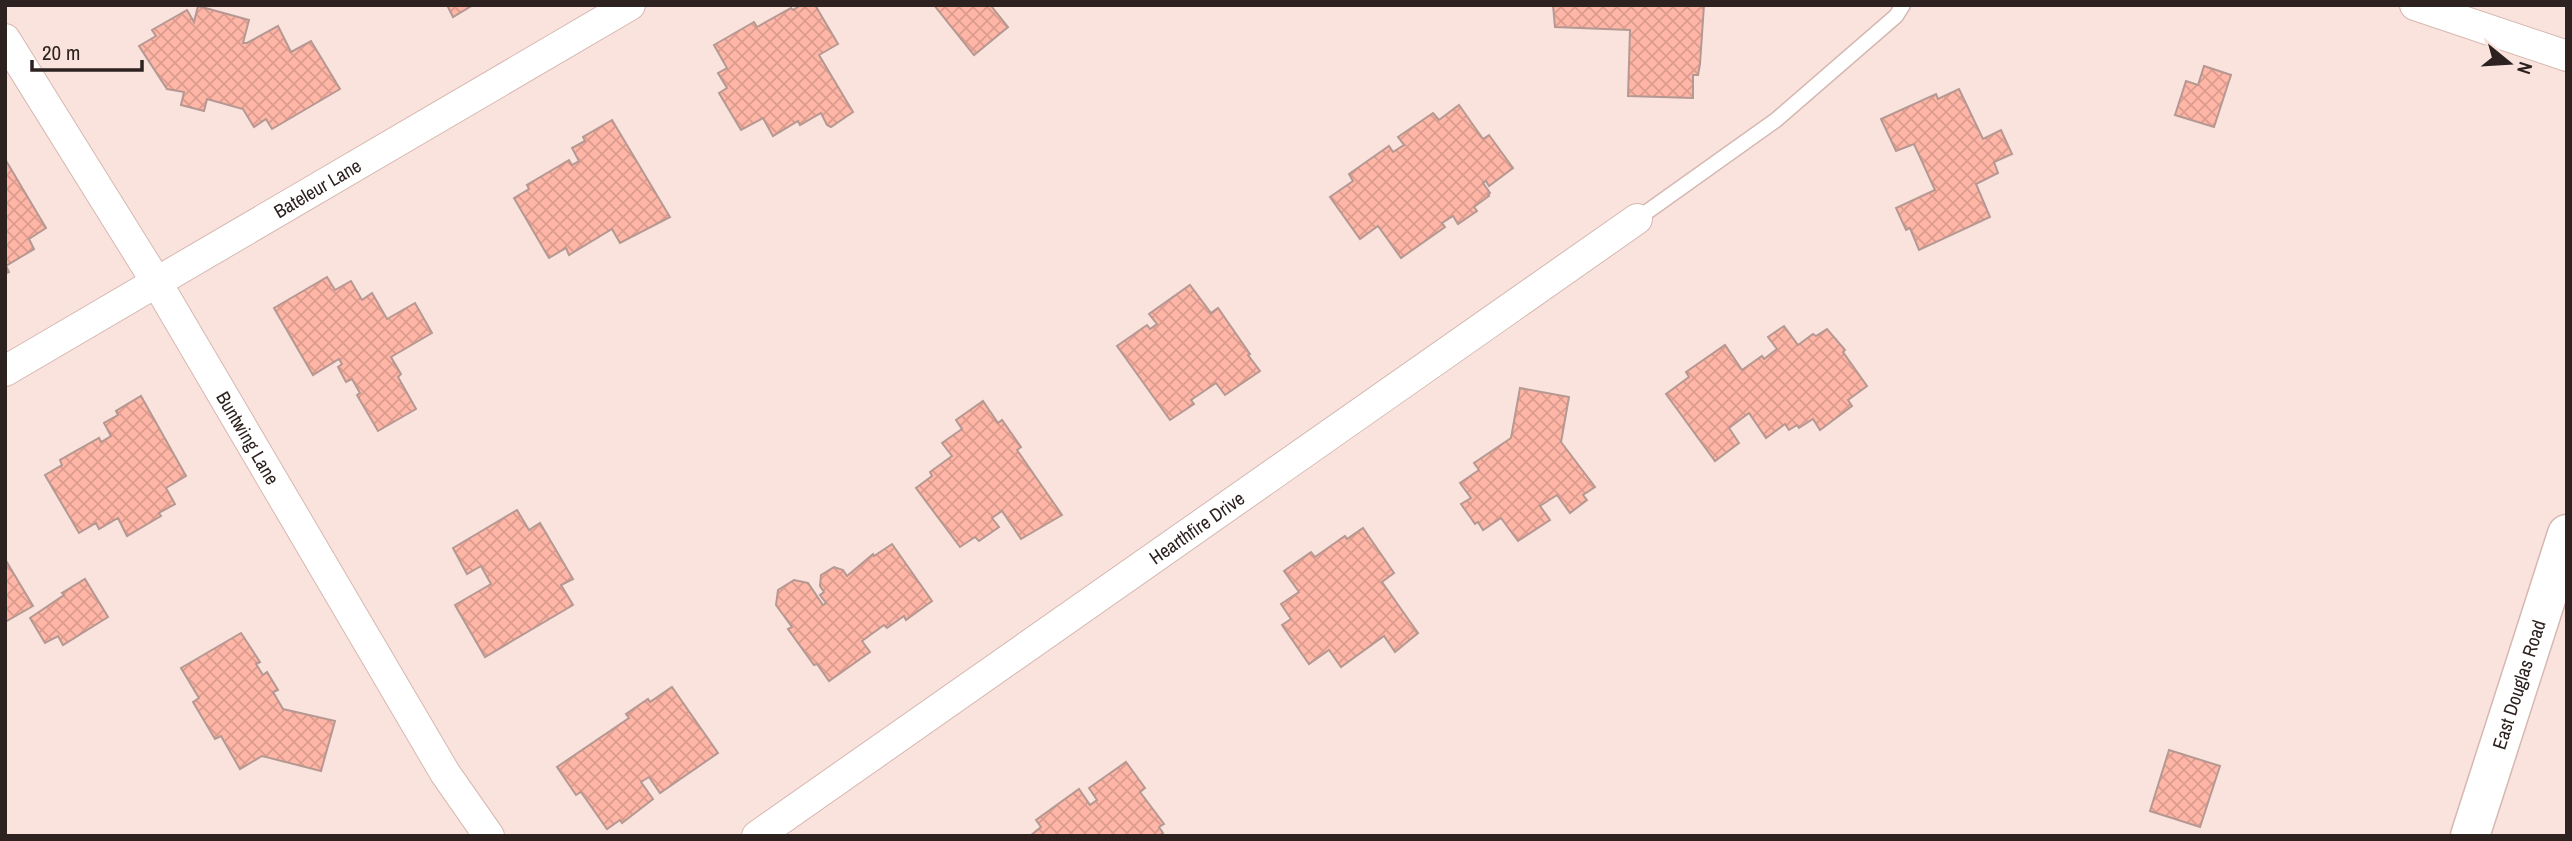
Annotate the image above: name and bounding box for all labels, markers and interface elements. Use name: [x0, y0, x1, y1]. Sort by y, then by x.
scale bar: [32, 28, 142, 72]
north arrow: [2474, 28, 2544, 98]
text: 20 m: [42, 38, 80, 67]
text: N: [2511, 59, 2539, 78]
street label: Bateleur Lane: [269, 152, 366, 224]
street label: Buntwing Lane: [210, 386, 286, 489]
street label: Hearthfire Drive: [1144, 485, 1250, 570]
street label: East Douglas Road: [2486, 617, 2552, 753]

